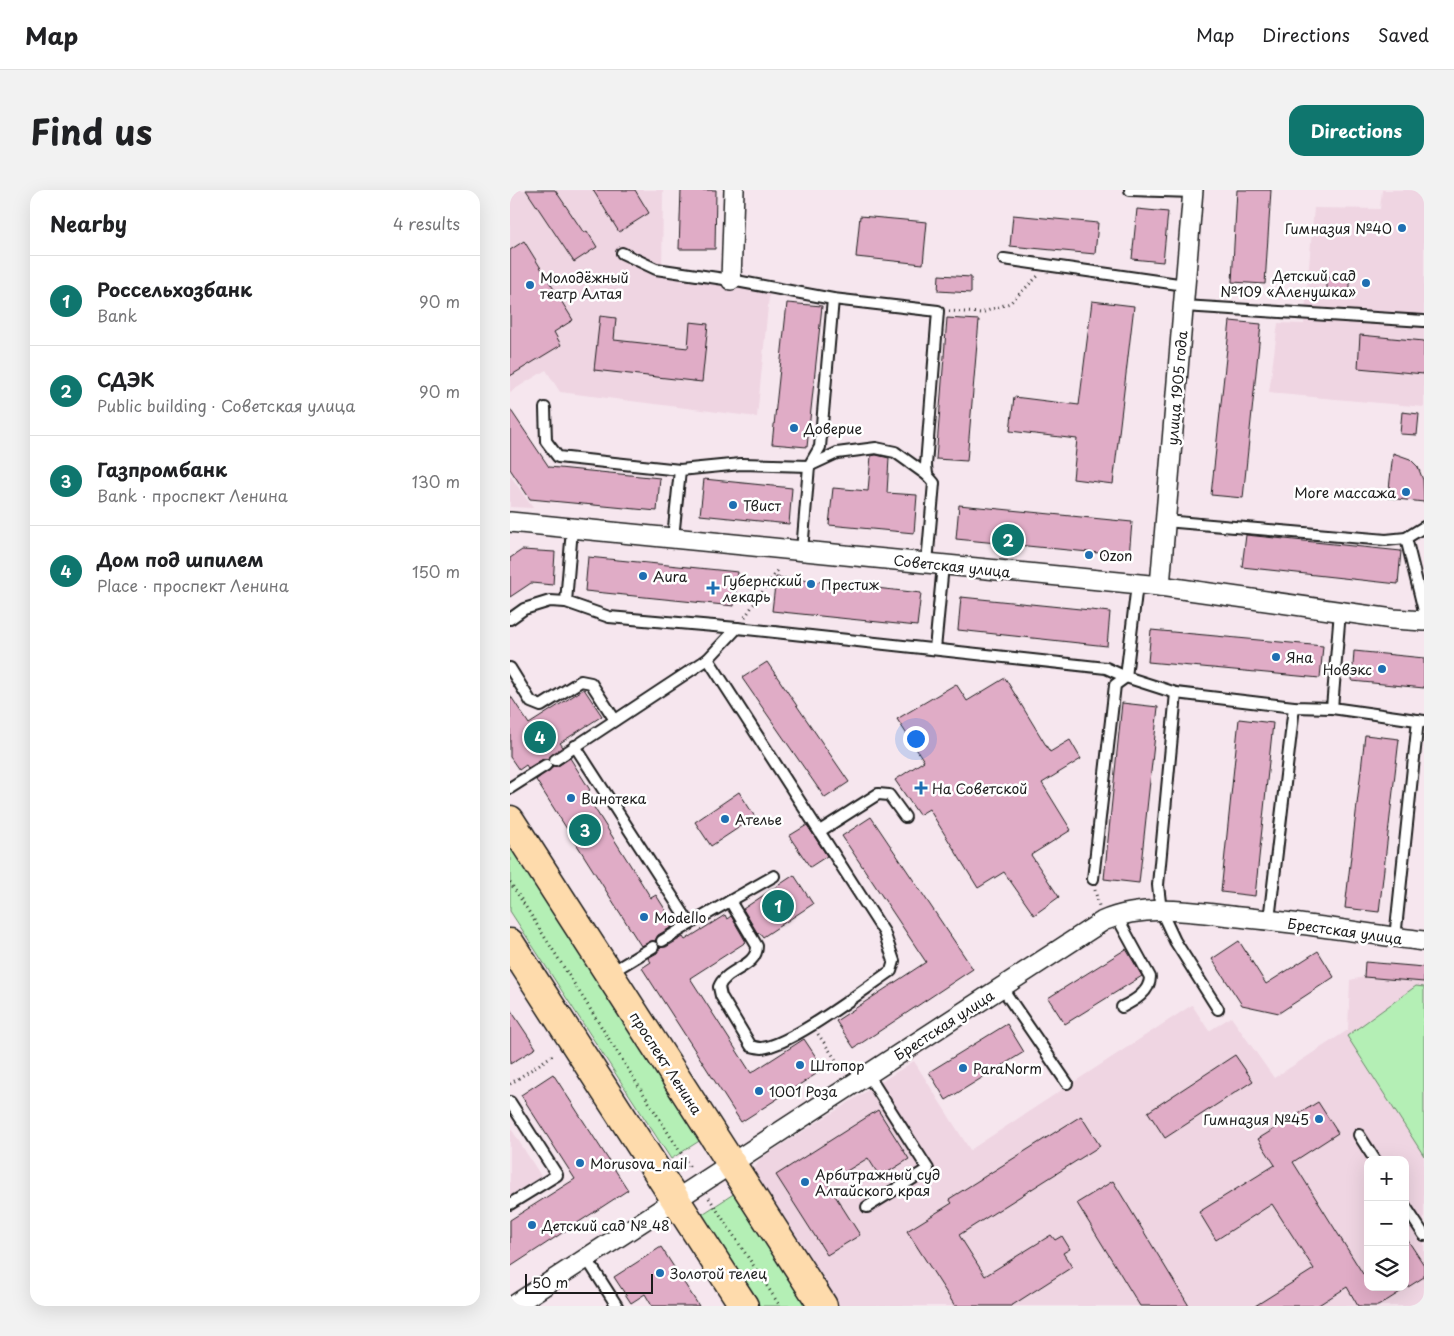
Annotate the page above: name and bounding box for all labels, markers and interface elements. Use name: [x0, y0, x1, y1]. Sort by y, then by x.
text: Map: [25, 17, 78, 53]
text: Map: [1196, 21, 1234, 48]
text: Directions: [1262, 21, 1350, 48]
text: Saved: [1378, 21, 1429, 48]
text: Find us: [30, 104, 152, 157]
button: Directions: [1289, 105, 1424, 156]
text: Nearby: [50, 207, 127, 239]
text: 4 results: [393, 211, 460, 235]
place label: Гимназия №40: [1285, 218, 1392, 239]
marker: Гимназия №40: [1396, 222, 1408, 234]
place label: Детский сад №109 «Аленушка»: [1220, 265, 1356, 302]
place label: Молодёжный театр Алтая: [540, 267, 629, 304]
text: Россельхозбанк: [97, 275, 252, 303]
marker: Детский сад №109 «Аленушка»: [1360, 277, 1372, 289]
marker: Молодёжный театр Алтая: [524, 279, 536, 291]
text: 1: [62, 289, 70, 313]
text: 90 m: [419, 289, 460, 313]
text: Bank: [97, 303, 137, 327]
street label: улица 1905 года: [1162, 330, 1192, 446]
text: СДЭК: [97, 365, 154, 393]
text: 2: [60, 379, 72, 403]
text: 90 m: [419, 379, 460, 403]
text: Public building · Советская улица: [97, 393, 355, 417]
place label: Доверие: [803, 418, 863, 439]
marker: Доверие: [788, 422, 800, 434]
text: Газпромбанк: [97, 455, 227, 483]
text: 3: [61, 469, 71, 493]
text: 130 m: [412, 469, 460, 493]
place label: More массажа: [1294, 482, 1396, 503]
text: Bank · проспект Ленина: [97, 483, 288, 507]
marker: More массажа: [1400, 486, 1412, 498]
place label: Твист: [743, 495, 781, 516]
marker: Твист: [727, 499, 739, 511]
pin: 2: [992, 521, 1024, 559]
text: Дом под шпилем: [97, 545, 264, 573]
place label: Ozon: [1099, 545, 1132, 566]
street label: Советская улица: [892, 549, 1012, 583]
marker: Ozon: [1083, 549, 1095, 561]
text: 4: [61, 559, 71, 583]
text: 150 m: [412, 559, 460, 583]
place label: Aura: [653, 566, 688, 587]
marker: Aura: [637, 570, 649, 582]
place label: Губернский лекарь: [722, 570, 802, 607]
text: Place · проспект Ленина: [97, 573, 289, 597]
place label: Престиж: [821, 574, 880, 595]
marker: Престиж: [805, 578, 817, 590]
marker: Губернский лекарь: [707, 582, 719, 594]
place label: Яна: [1286, 647, 1313, 668]
marker: Яна: [1270, 651, 1282, 663]
place label: Новэкс: [1323, 659, 1372, 680]
marker: Новэкс: [1376, 663, 1388, 675]
pin: 4: [524, 718, 556, 756]
your location: [903, 726, 929, 752]
place label: На Советской: [932, 778, 1027, 799]
marker: На Советской: [914, 781, 928, 795]
place label: Винотека: [581, 788, 646, 809]
marker: Винотека: [565, 792, 577, 804]
place label: Ателье: [735, 809, 782, 830]
pin: 3: [569, 811, 601, 849]
marker: Ателье: [719, 813, 731, 825]
pin: 1: [762, 887, 794, 925]
place label: Modello: [654, 907, 706, 928]
marker: Modello: [638, 911, 650, 923]
street label: Брестская улица: [1286, 913, 1404, 949]
street label: Брестская улица: [890, 985, 998, 1065]
street label: проспект Ленина: [625, 1007, 707, 1119]
place label: Штопор: [810, 1055, 865, 1076]
place label: ParaNorm: [973, 1058, 1042, 1079]
marker: Штопор: [794, 1059, 806, 1071]
marker: ParaNorm: [957, 1062, 969, 1074]
place label: 1001 Роза: [769, 1081, 838, 1102]
marker: 1001 Роза: [753, 1085, 765, 1097]
place label: Гимназия №45: [1203, 1109, 1309, 1130]
marker: Гимназия №45: [1313, 1113, 1325, 1125]
place label: Morusova_nail: [590, 1153, 687, 1174]
map controls: [1364, 1156, 1409, 1291]
button: +: [1364, 1156, 1409, 1201]
marker: Morusova_nail: [574, 1157, 586, 1169]
place label: Арбитражный суд Алтайского края: [815, 1164, 940, 1201]
marker: Арбитражный суд Алтайского края: [799, 1176, 811, 1188]
button: −: [1364, 1201, 1409, 1246]
place label: Детский сад № 48: [541, 1215, 670, 1236]
marker: Детский сад № 48: [526, 1219, 538, 1231]
button: layers: [1364, 1246, 1409, 1291]
place label: Золотой телец: [670, 1263, 767, 1284]
marker: Золотой телец: [654, 1267, 666, 1279]
scale bar: [525, 1271, 652, 1294]
text: 50 m: [532, 1272, 568, 1293]

